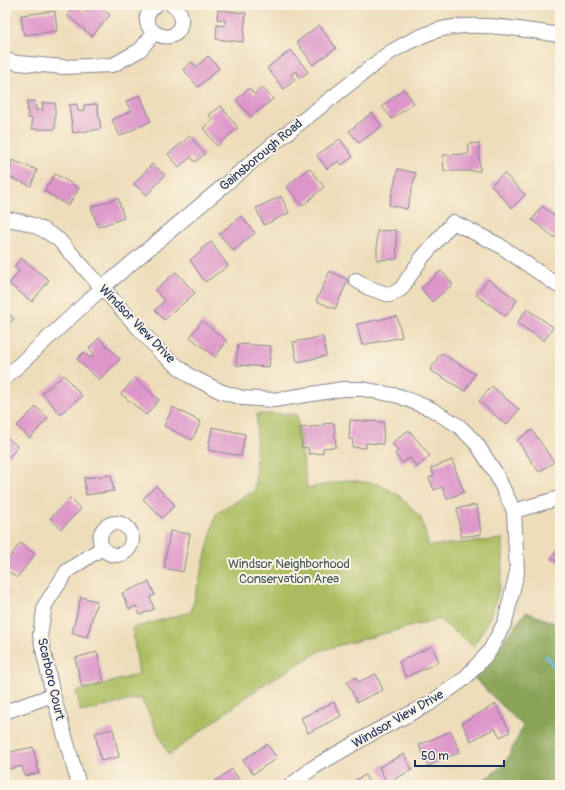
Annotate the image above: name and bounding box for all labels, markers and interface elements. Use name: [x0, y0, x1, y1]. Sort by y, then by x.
street label: Gainsborough Road: [216, 116, 306, 194]
street label: Windsor View Drive: [95, 281, 179, 367]
park label: Windsor Neighborhood Conservation Area: [228, 556, 350, 587]
street label: Scarboro Court: [34, 636, 68, 722]
street label: Windsor View Drive: [349, 686, 447, 752]
scale bar: [415, 742, 504, 768]
text: 50 m: [421, 749, 449, 764]

